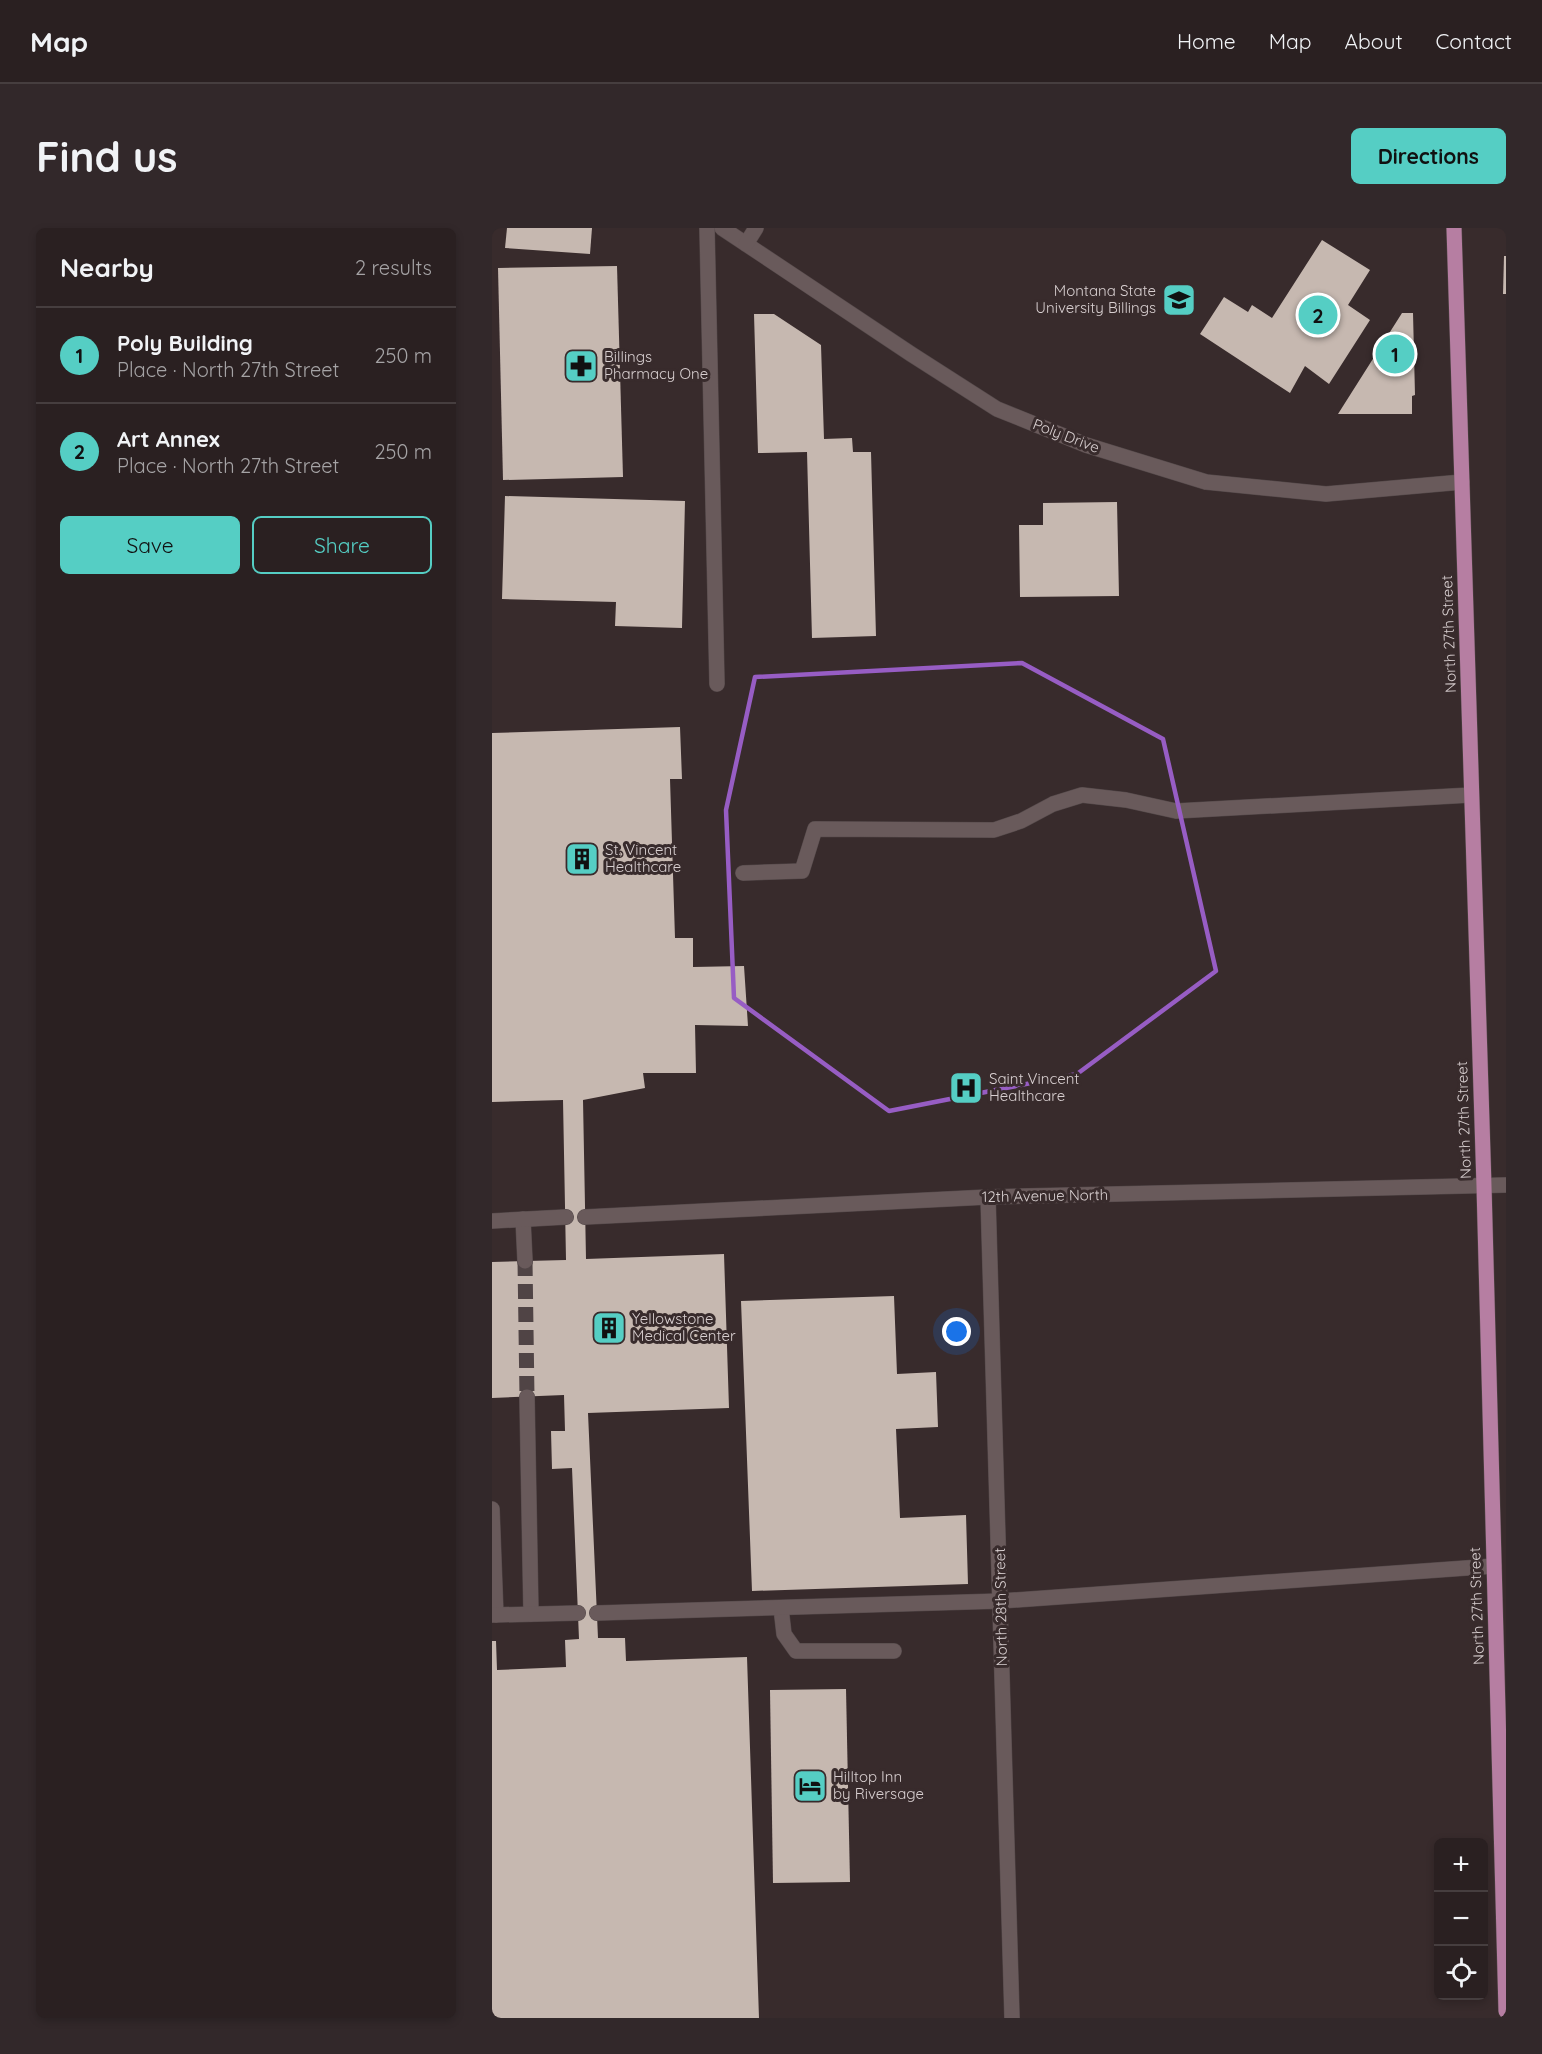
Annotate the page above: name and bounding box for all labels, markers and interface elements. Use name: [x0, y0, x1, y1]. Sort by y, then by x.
text: Map: [30, 24, 88, 59]
text: Home: [1177, 28, 1236, 54]
text: Map: [1269, 28, 1312, 54]
text: About: [1345, 28, 1403, 54]
text: Contact: [1436, 28, 1512, 54]
button: Directions: [1351, 128, 1506, 184]
text: Find us: [36, 130, 178, 183]
text: Nearby: [60, 251, 154, 284]
text: 2 results: [355, 255, 432, 280]
place label: Montana State University Billings: [1035, 281, 1156, 317]
school or university icon: Montana State University Billings: [1161, 282, 1197, 318]
pin: 2: [1298, 292, 1338, 338]
text: Poly Building: [117, 329, 253, 357]
pin: 1: [1376, 332, 1414, 376]
text: 1: [76, 343, 83, 368]
text: 250 m: [374, 343, 432, 368]
place label: Billings Pharmacy One: [604, 347, 708, 383]
pharmacy icon: Billings Pharmacy One: [563, 348, 599, 384]
text: Place · North 27th Street: [117, 357, 339, 382]
street label: Poly Drive: [1030, 414, 1102, 457]
text: Art Annex: [117, 425, 220, 453]
text: 2: [74, 439, 85, 464]
text: 250 m: [374, 439, 432, 464]
text: Place · North 27th Street: [117, 453, 339, 478]
button: Save: [60, 516, 240, 574]
button: Share: [252, 516, 432, 574]
street label: North 27th Street: [1437, 575, 1460, 693]
place label: St. Vincent Healthcare: [605, 840, 681, 876]
building icon: St. Vincent Healthcare: [564, 841, 600, 877]
street label: North 27th Street: [1452, 1061, 1475, 1179]
place label: Saint Vincent Healthcare: [989, 1069, 1079, 1105]
hospital icon: Saint Vincent Healthcare: [948, 1070, 984, 1106]
street label: 12th Avenue North: [982, 1185, 1108, 1206]
place label: Yellowstone Medical Center: [632, 1309, 736, 1345]
building icon: Yellowstone Medical Center: [591, 1310, 627, 1346]
your location: [942, 1317, 971, 1346]
street label: North 27th Street: [1465, 1547, 1488, 1665]
street label: North 28th Street: [990, 1548, 1011, 1666]
place label: Hilltop Inn by Riversage: [833, 1767, 924, 1803]
hotel icon: Hilltop Inn by Riversage: [792, 1768, 828, 1804]
map controls: [1434, 1838, 1488, 2000]
button: +: [1434, 1838, 1488, 1892]
button: −: [1434, 1892, 1488, 1946]
button: locate: [1434, 1946, 1488, 2000]

